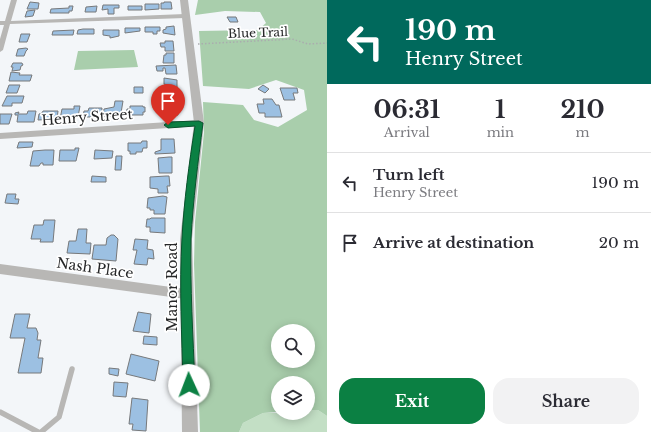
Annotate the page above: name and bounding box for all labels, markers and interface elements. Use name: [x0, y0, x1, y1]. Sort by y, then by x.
text: 190 m: [405, 13, 496, 48]
icon: left: [339, 16, 391, 68]
street label: Blue Trail: [228, 24, 288, 41]
text: Henry Street: [405, 48, 523, 70]
pin: [151, 84, 185, 125]
icon: arrive: [157, 90, 179, 112]
text: 06:31: [373, 95, 440, 124]
text: 1: [495, 95, 506, 124]
text: 210: [560, 95, 605, 124]
street label: Henry Street: [41, 105, 134, 129]
text: Arrival: [384, 124, 430, 141]
text: min: [487, 124, 514, 141]
text: m: [576, 124, 589, 141]
text: Turn left: [373, 165, 444, 184]
icon: left: [339, 172, 361, 194]
text: 190 m: [592, 173, 639, 192]
text: Henry Street: [373, 184, 458, 201]
icon: arrive: [339, 232, 361, 254]
text: Arrive at destination: [373, 233, 534, 252]
text: 20 m: [599, 233, 639, 252]
street label: Manor Road: [163, 242, 181, 332]
street label: Nash Place: [55, 254, 135, 282]
map controls: [271, 324, 315, 420]
button: search: [271, 324, 315, 368]
position arrow: [168, 364, 210, 406]
button: layers: [271, 376, 315, 420]
button: Exit: [339, 378, 485, 424]
button: Share: [493, 378, 639, 424]

